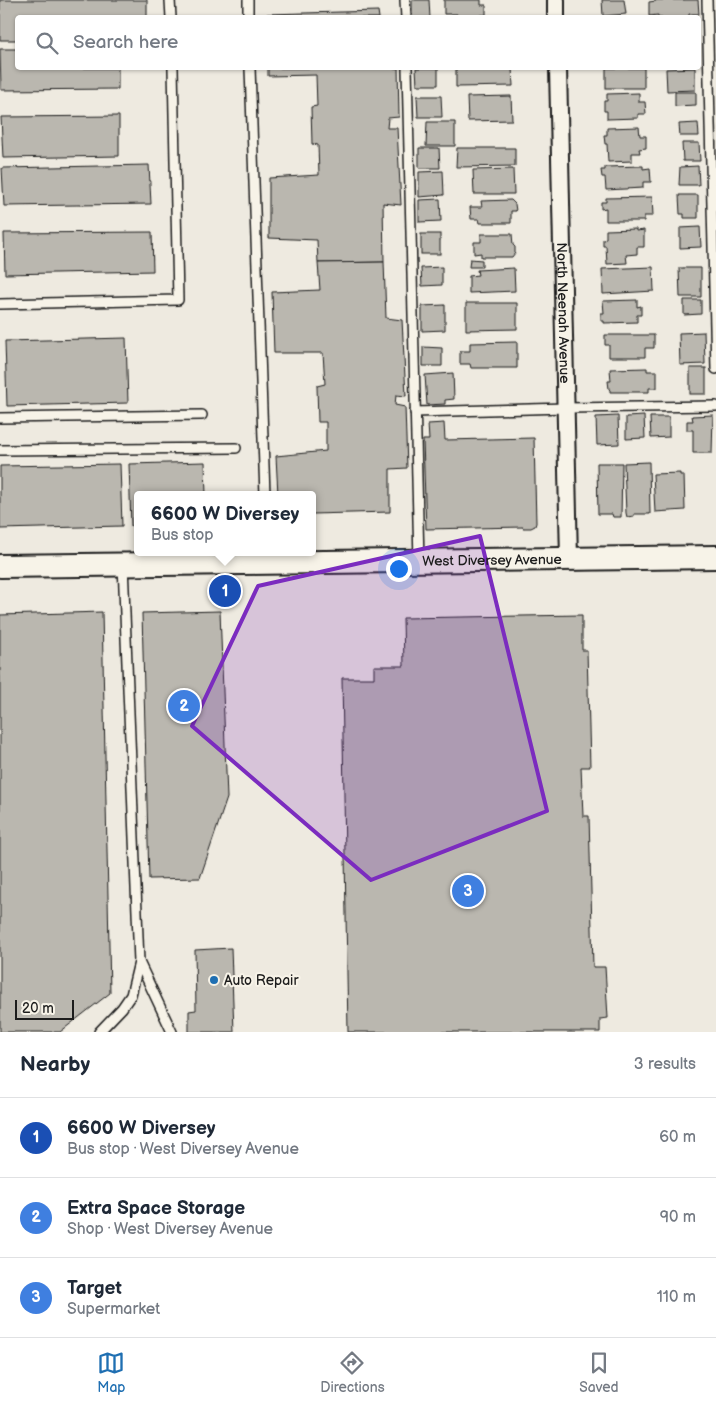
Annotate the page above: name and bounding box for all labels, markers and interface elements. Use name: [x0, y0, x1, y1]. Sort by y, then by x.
search box: [15, 15, 701, 70]
icon: search: [33, 29, 61, 57]
text: Search here: [73, 31, 178, 54]
street label: North Neenah Avenue: [553, 242, 574, 384]
popup: [134, 491, 316, 556]
text: 6600 W Diversey: [151, 503, 299, 526]
text: Bus stop: [151, 526, 214, 545]
street label: West Diversey Avenue: [422, 550, 562, 569]
your location: [386, 556, 412, 582]
pin: 1: [209, 572, 241, 610]
pin: 2: [168, 687, 200, 725]
pin: 3: [452, 872, 484, 910]
place label: Auto Repair: [224, 972, 299, 989]
marker: Auto Repair: [208, 974, 220, 986]
scale bar: [15, 997, 74, 1020]
text: 20 m: [22, 1000, 54, 1017]
text: Nearby: [20, 1052, 90, 1077]
text: 3 results: [634, 1055, 696, 1074]
text: 6600 W Diversey: [67, 1117, 216, 1140]
text: 1: [33, 1128, 39, 1147]
text: 60 m: [659, 1128, 696, 1147]
text: Bus stop · West Diversey Avenue: [67, 1140, 299, 1159]
text: Extra Space Storage: [67, 1197, 245, 1220]
text: 2: [31, 1208, 41, 1227]
text: 90 m: [660, 1208, 696, 1227]
text: Shop · West Diversey Avenue: [67, 1220, 273, 1239]
text: Target: [67, 1277, 122, 1300]
text: 3: [31, 1288, 41, 1307]
text: 110 m: [657, 1288, 696, 1307]
text: Supermarket: [67, 1300, 160, 1319]
tab: Map: [97, 1349, 126, 1396]
tab: Directions: [320, 1349, 385, 1396]
tab: Saved: [579, 1349, 619, 1396]

